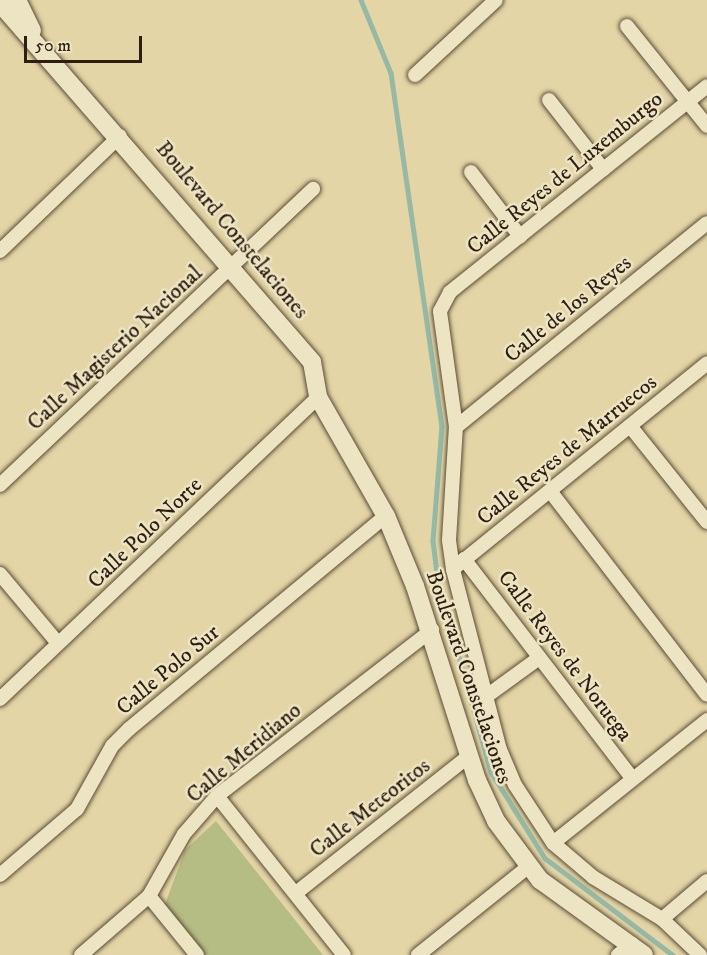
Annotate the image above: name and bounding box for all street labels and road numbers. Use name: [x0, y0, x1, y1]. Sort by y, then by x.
street label: Calle Reyes de Luxemburgo: [462, 86, 668, 260]
street label: Boulevard Constelaciones: [150, 136, 314, 324]
street label: Calle de los Reyes: [499, 250, 637, 368]
street label: Calle Magisterio Nacional: [22, 260, 208, 436]
street label: Calle Reyes de Marruecos: [472, 369, 662, 531]
street label: Calle Polo Norte: [82, 472, 208, 594]
street label: Calle Reyes de Noruega: [492, 565, 638, 747]
street label: Boulevard Constelaciones: [420, 567, 518, 787]
street label: Calle Polo Sur: [111, 619, 225, 721]
street label: Calle Meridiano: [181, 697, 307, 809]
street label: Calle Meteoritos: [305, 753, 435, 863]

